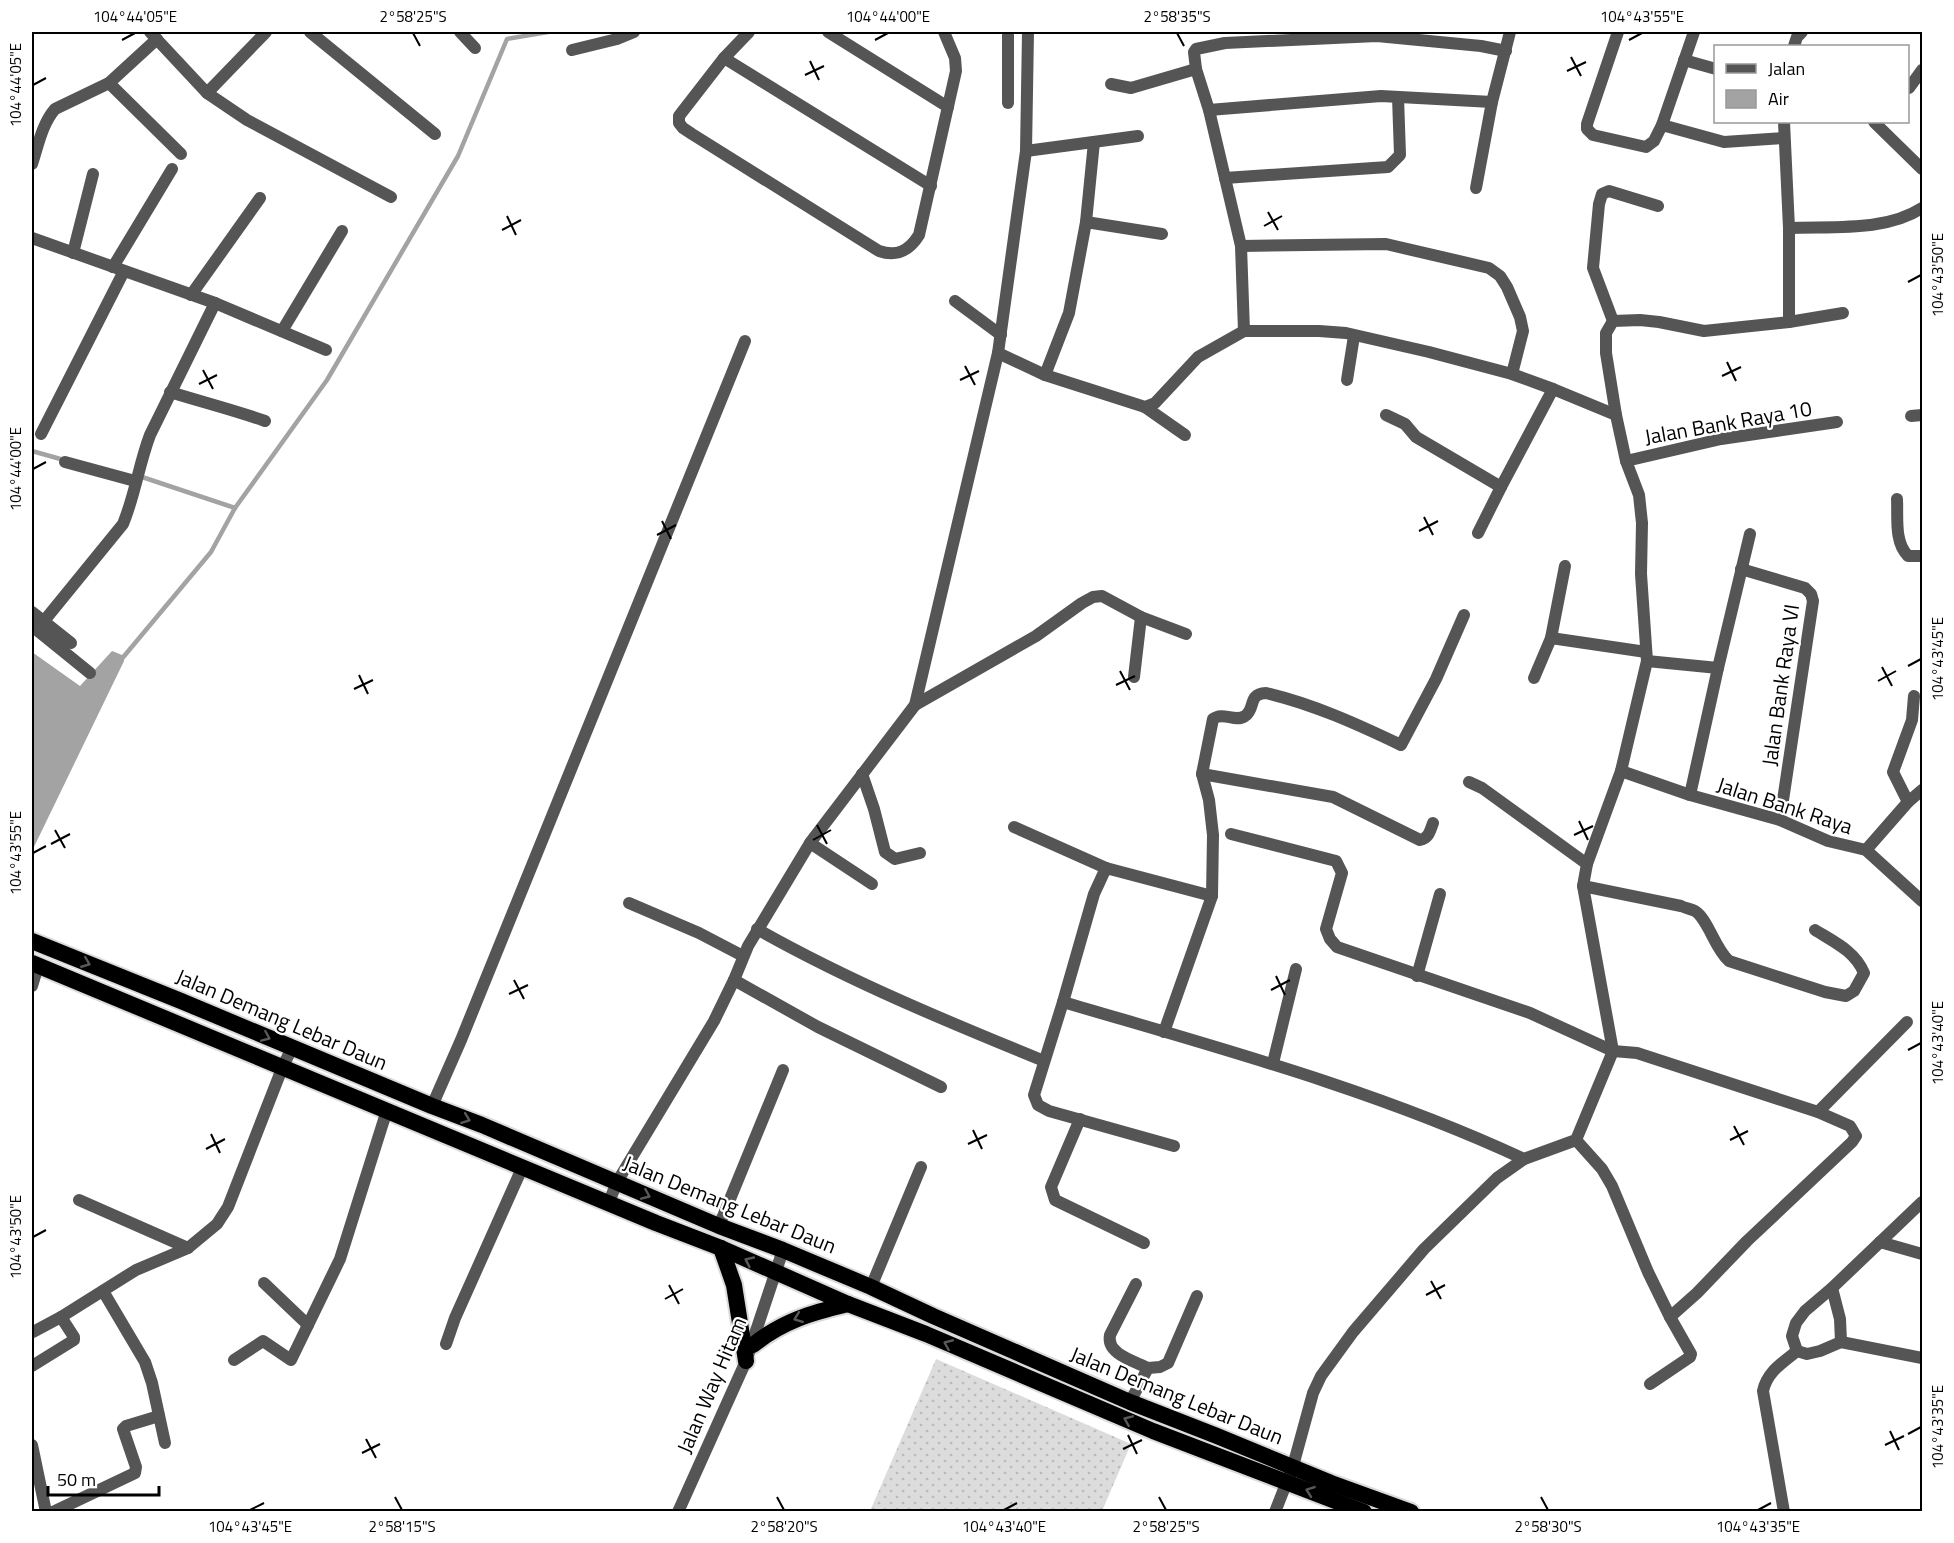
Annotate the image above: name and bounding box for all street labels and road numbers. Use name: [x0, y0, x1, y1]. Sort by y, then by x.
street label: Jalan Bank Raya 10: [1642, 392, 1814, 452]
street label: Jalan Bank Raya VI: [1753, 602, 1807, 768]
street label: Jalan Bank Raya: [1713, 768, 1857, 842]
street label: Jalan Demang Lebar Daun: [171, 960, 393, 1078]
street label: Jalan Demang Lebar Daun: [619, 1147, 841, 1261]
street label: Jalan Way Hitam: [668, 1312, 754, 1458]
street label: Jalan Demang Lebar Daun: [1066, 1338, 1288, 1452]

